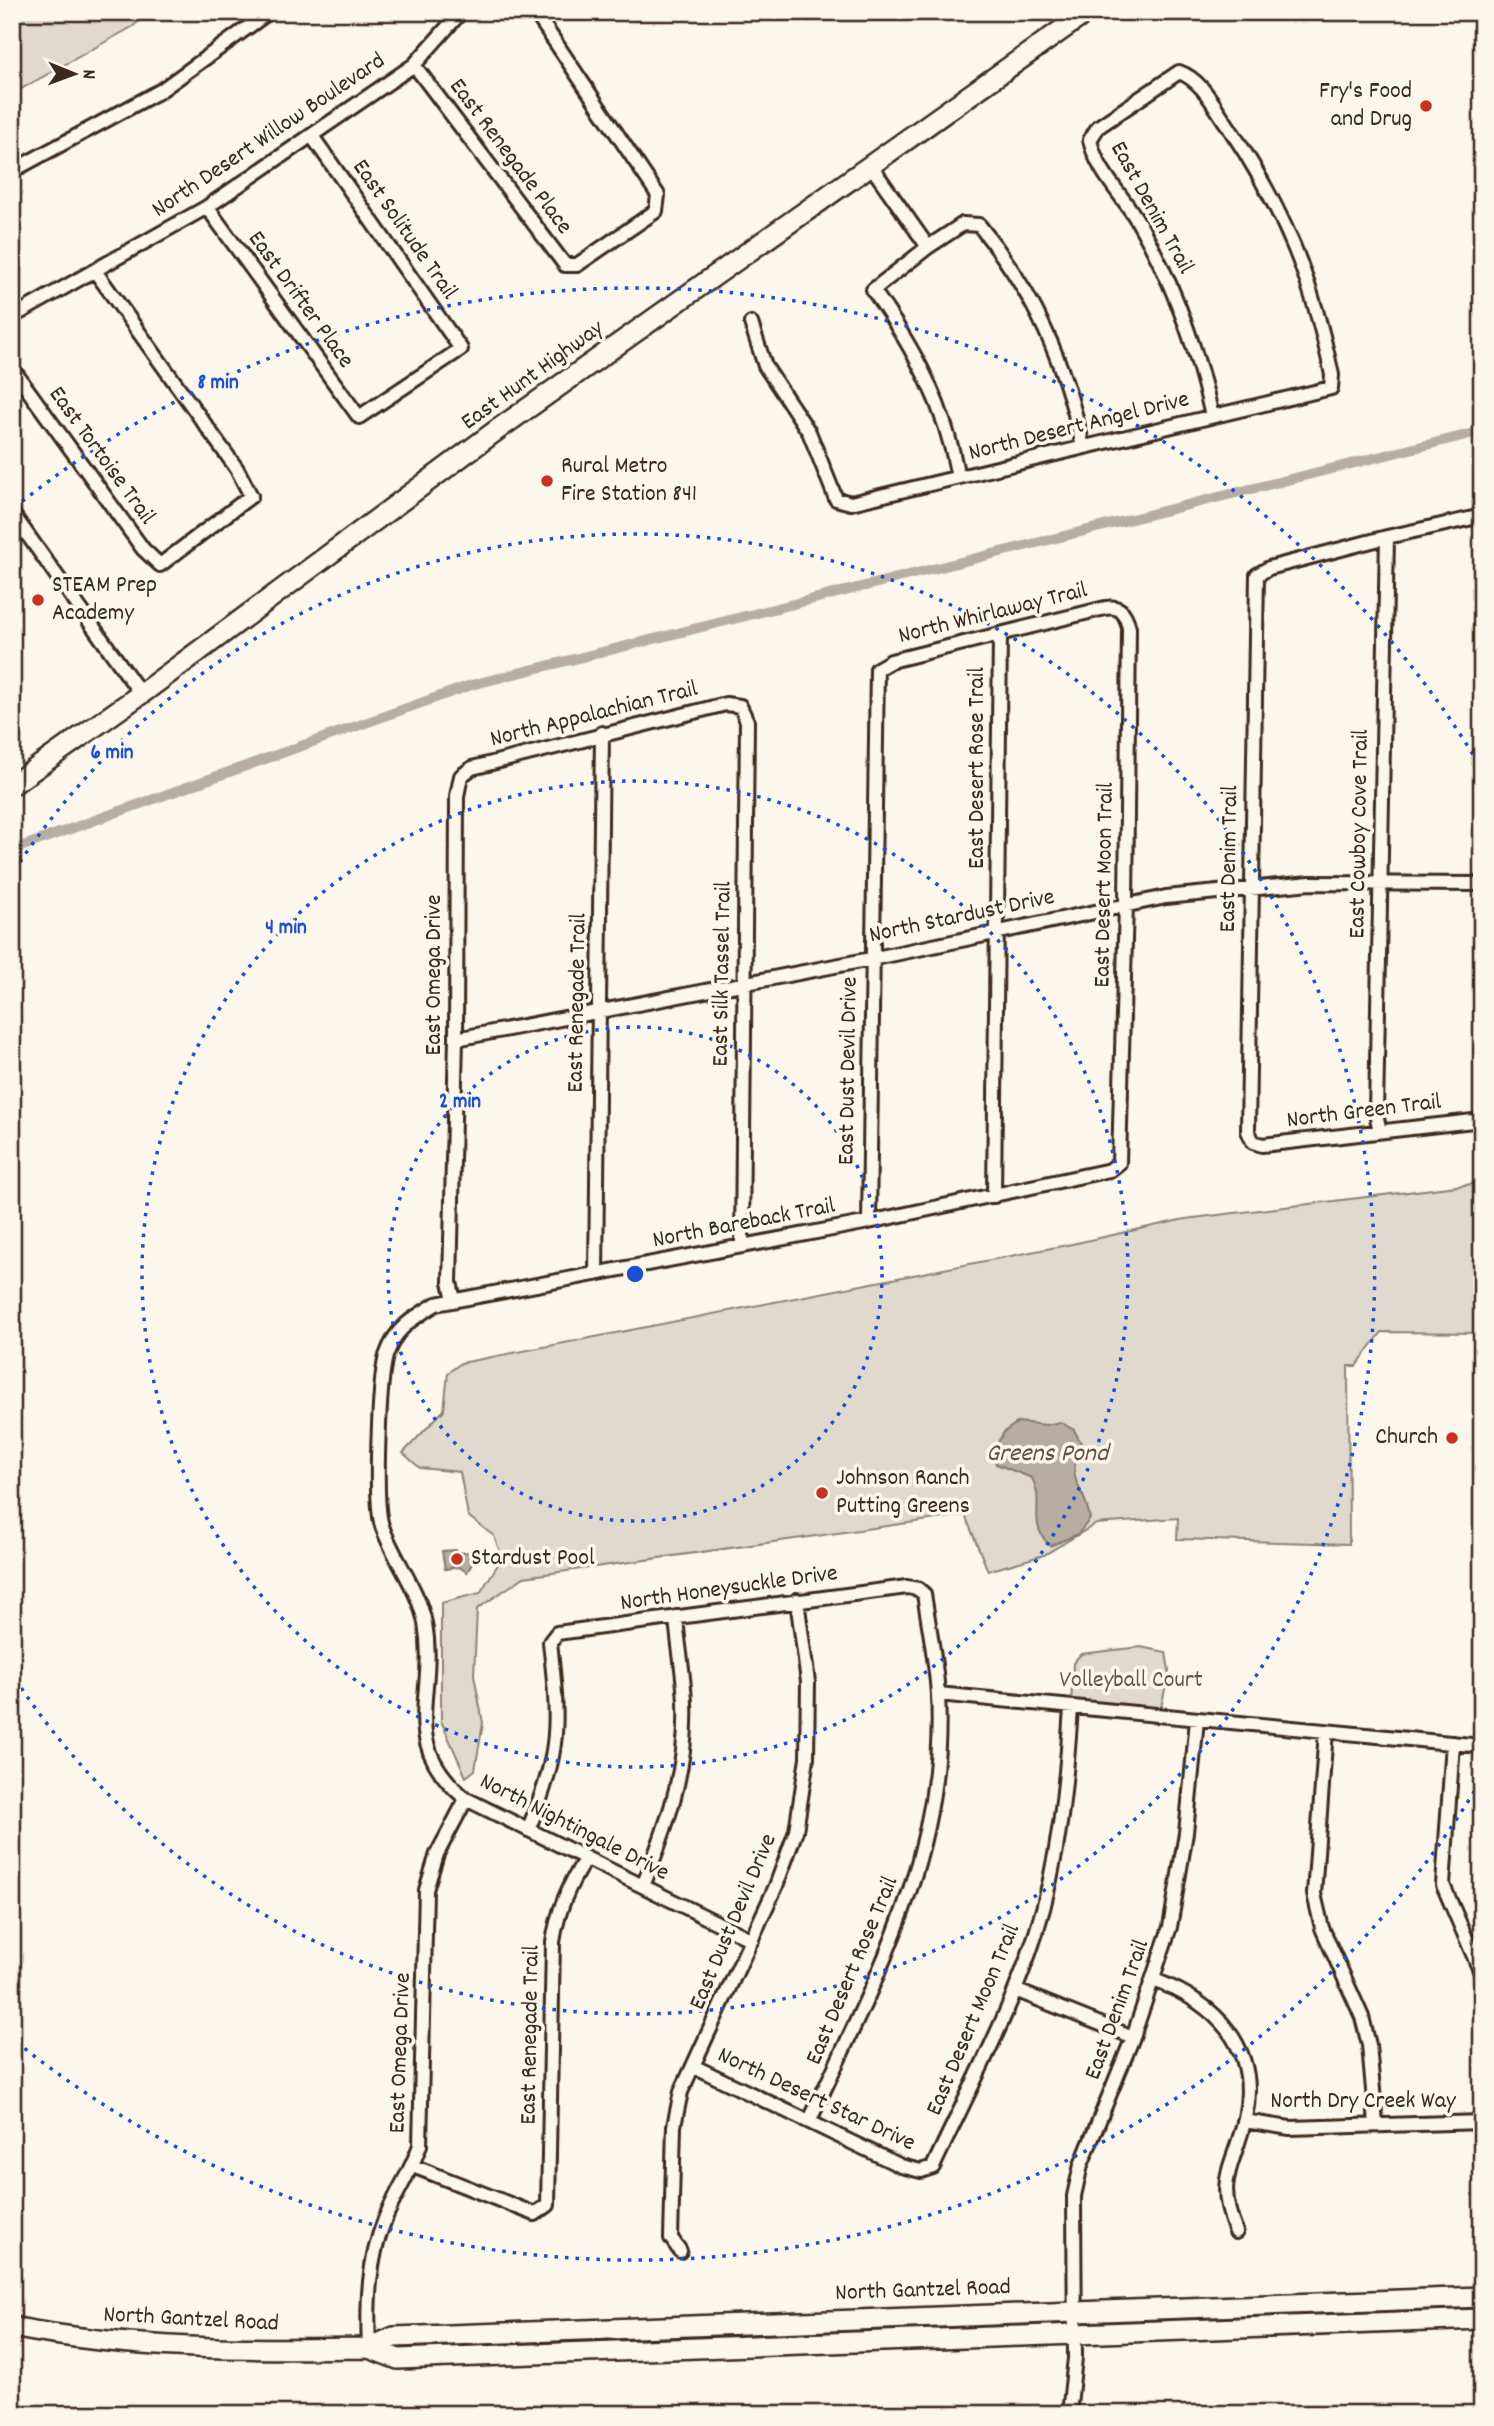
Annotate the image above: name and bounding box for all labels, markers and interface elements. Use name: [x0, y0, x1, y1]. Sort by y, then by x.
north arrow: [38, 38, 108, 108]
street label: North Desert Willow Boulevard: [146, 45, 392, 227]
text: N: [74, 69, 101, 79]
street label: East Renegade Place: [440, 72, 580, 242]
place label: Fry's Food and Drug: [1319, 75, 1412, 137]
marker: Fry's Food and Drug: [1418, 98, 1434, 114]
street label: East Denim Trail: [1101, 136, 1202, 281]
street label: East Solitude Trail: [343, 153, 465, 307]
street label: East Drifter Place: [238, 224, 362, 376]
street label: East Hunt Highway: [455, 312, 613, 440]
text: 8 min: [197, 369, 239, 399]
street label: East Tortoise Trail: [39, 380, 163, 532]
street label: North Desert Angel Drive: [965, 383, 1193, 471]
place label: Rural Metro Fire Station 841: [561, 450, 697, 512]
marker: Rural Metro Fire Station 841: [539, 473, 555, 489]
place label: STEAM Prep Academy: [52, 569, 157, 631]
street label: North Whirlaway Trail: [895, 574, 1091, 654]
marker: STEAM Prep Academy: [30, 592, 46, 608]
street label: East Desert Rose Trail: [961, 667, 995, 869]
street label: North Appalachian Trail: [487, 673, 702, 757]
street label: East Cowboy Cove Trail: [1341, 729, 1379, 939]
text: 6 min: [90, 739, 134, 769]
street label: East Desert Moon Trail: [1086, 782, 1124, 988]
street label: East Denim Trail: [1212, 785, 1248, 933]
street label: East Silk Tassel Trail: [704, 881, 742, 1067]
street label: North Stardust Drive: [866, 881, 1058, 953]
street label: East Omega Drive: [418, 895, 452, 1055]
street label: East Renegade Trail: [559, 913, 597, 1093]
text: 4 min: [265, 914, 307, 944]
street label: East Dust Devil Drive: [830, 976, 868, 1166]
street label: North Green Trail: [1285, 1086, 1443, 1138]
text: 2 min: [439, 1088, 481, 1118]
street label: North Bareback Trail: [650, 1190, 839, 1258]
centre of rings: [623, 1262, 647, 1286]
place label: Church: [1375, 1421, 1438, 1455]
marker: Church: [1444, 1430, 1460, 1446]
water label: Greens Pond: [986, 1436, 1111, 1473]
place label: Johnson Ranch Putting Greens: [836, 1462, 970, 1524]
marker: Johnson Ranch Putting Greens: [814, 1485, 830, 1501]
place label: Stardust Pool: [471, 1542, 595, 1576]
marker: Stardust Pool: [449, 1551, 465, 1567]
street label: North Honeysuckle Drive: [618, 1557, 840, 1621]
park label: Volleyball Court: [1059, 1664, 1203, 1698]
street label: North Nightingale Drive: [473, 1765, 675, 1891]
street label: East Dust Devil Drive: [682, 1829, 786, 2015]
street label: East Desert Rose Trail: [798, 1871, 908, 2071]
street label: East Desert Moon Trail: [918, 1919, 1030, 2121]
street label: East Denim Trail: [1077, 1935, 1159, 2085]
street label: East Renegade Trail: [512, 1945, 550, 2125]
street label: East Omega Drive: [381, 1972, 421, 2134]
street label: North Desert Star Drive: [711, 2039, 921, 2161]
street label: North Dry Creek Way: [1270, 2085, 1457, 2119]
street label: North Gantzel Road: [835, 2271, 1011, 2311]
street label: North Gantzel Road: [102, 2298, 280, 2342]

